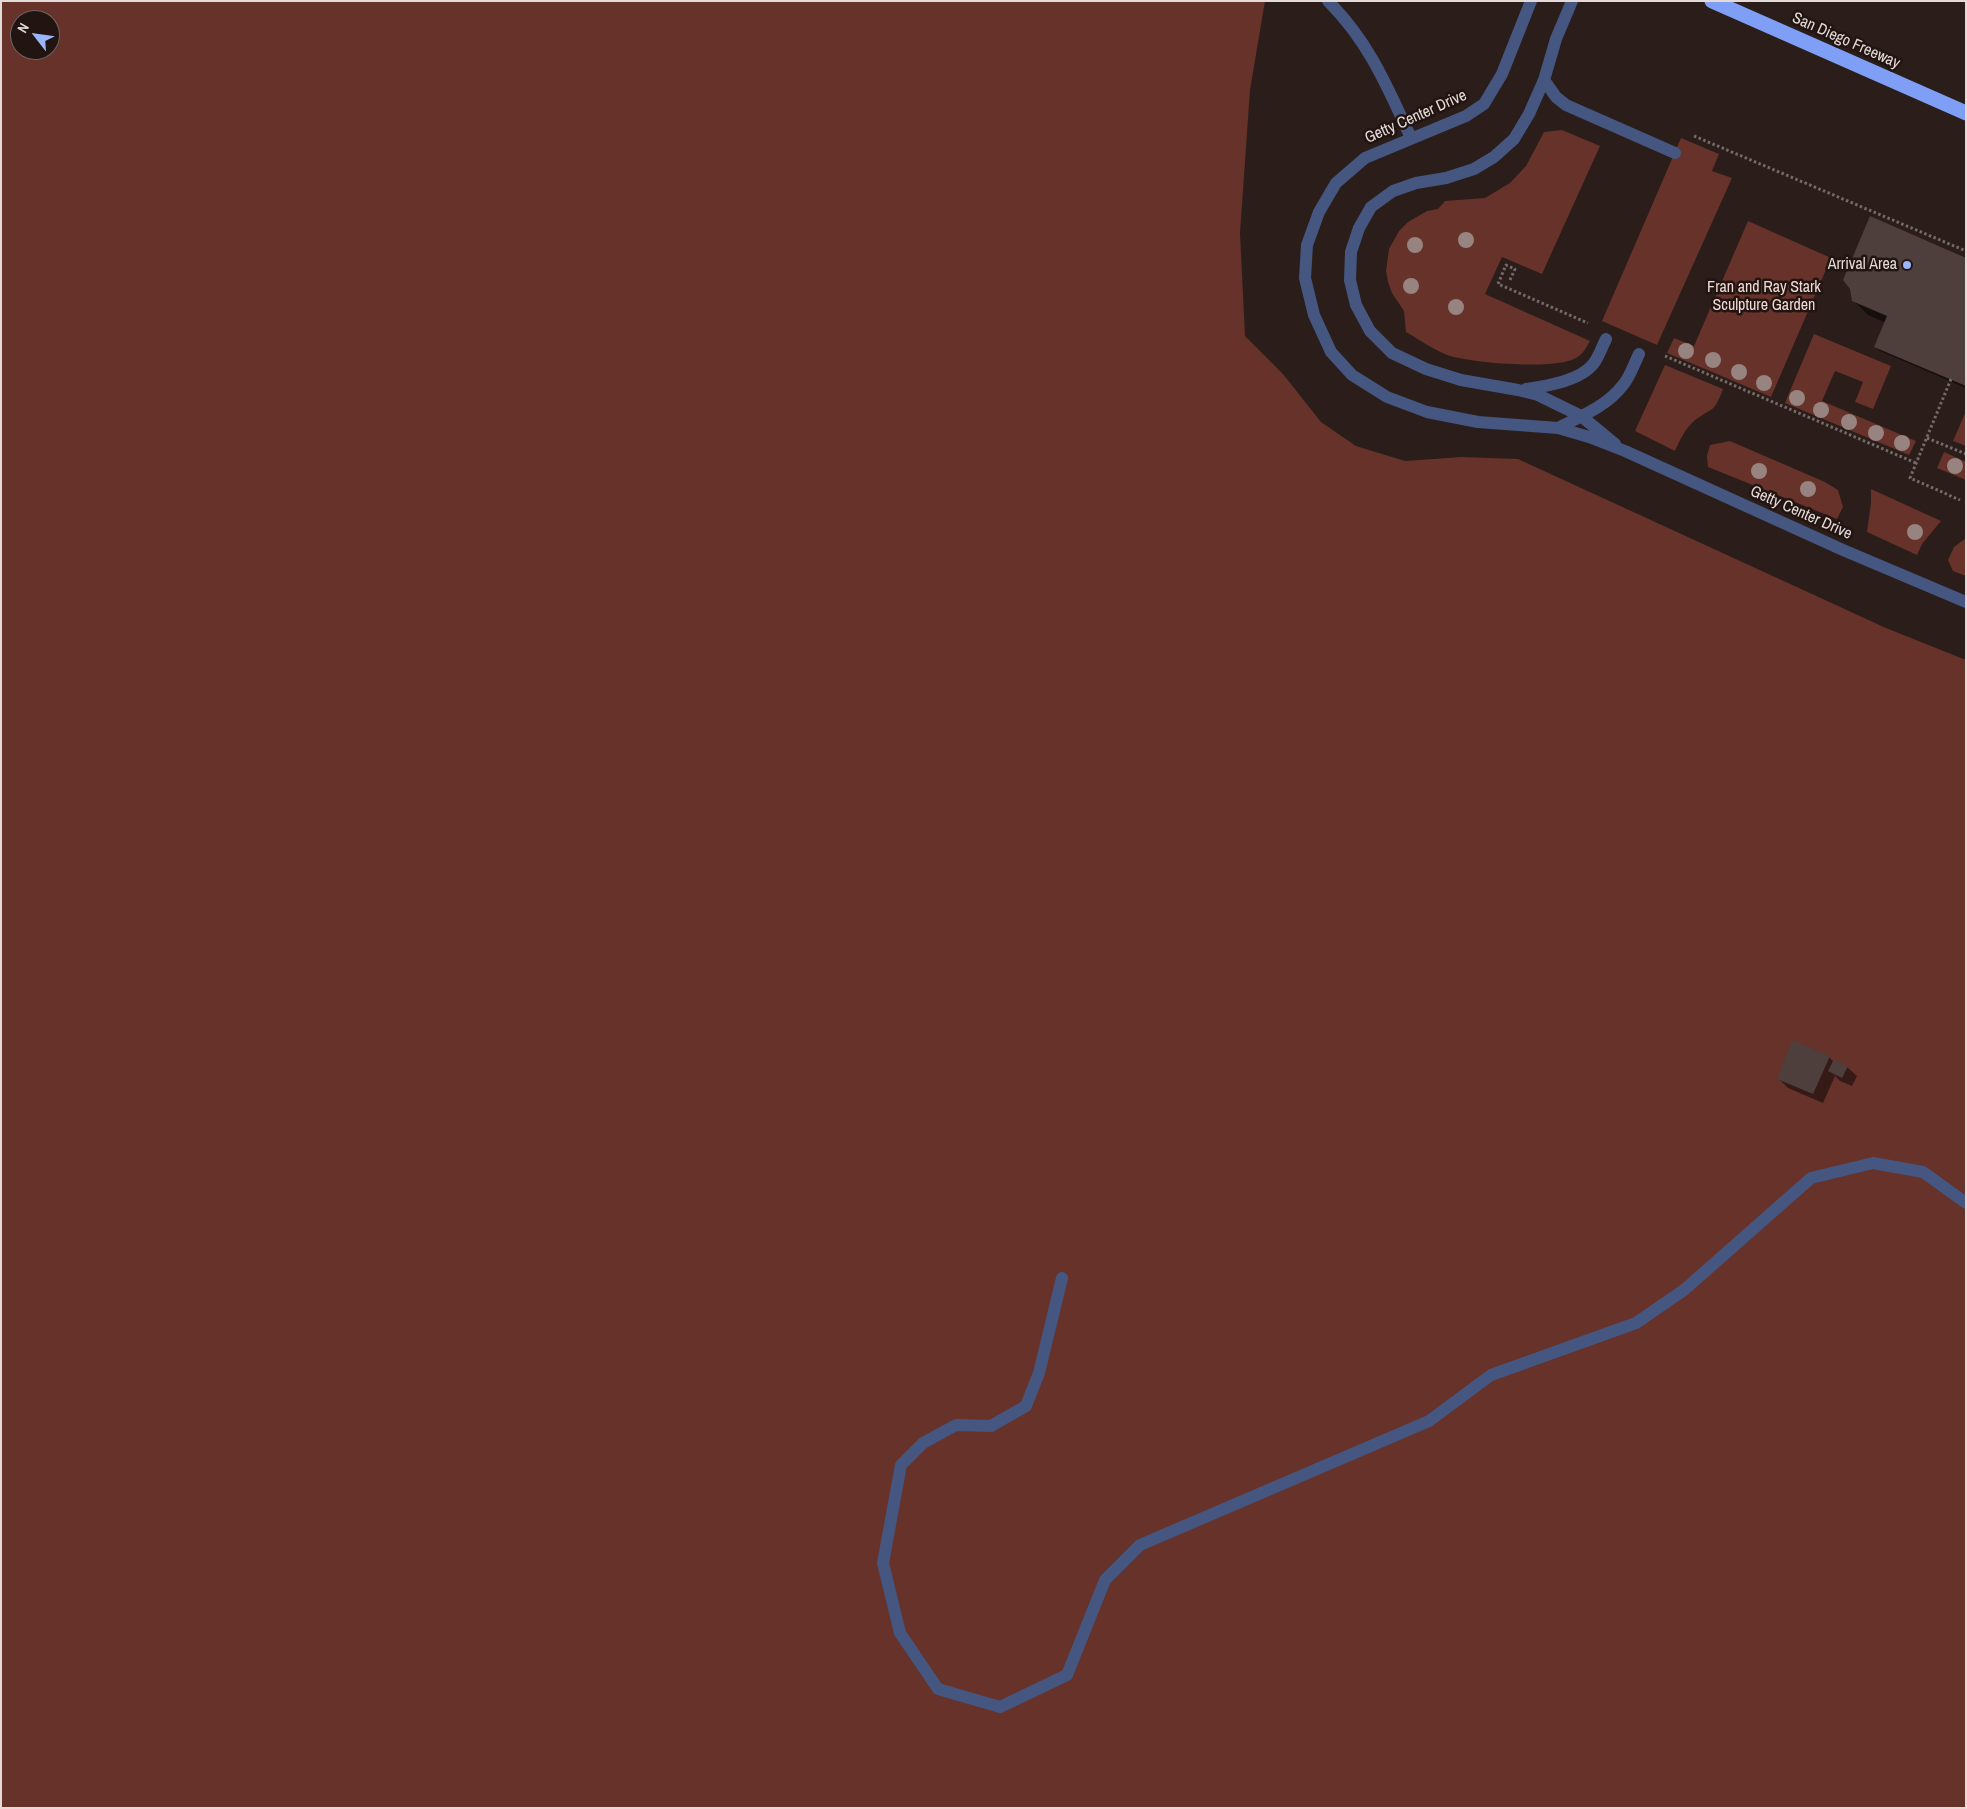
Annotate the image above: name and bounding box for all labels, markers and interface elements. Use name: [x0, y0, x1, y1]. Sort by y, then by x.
street label: San Diego Freeway: [1789, 9, 1903, 73]
north arrow: [10, 10, 60, 60]
text: N: [13, 20, 33, 36]
street label: Getty Center Drive: [1362, 86, 1470, 148]
place label: Arrival Area: [1828, 255, 1897, 275]
marker: Arrival Area: [1901, 259, 1913, 271]
park label: Fran and Ray Stark Sculpture Garden: [1707, 278, 1821, 316]
street label: Getty Center Drive: [1747, 482, 1855, 544]

